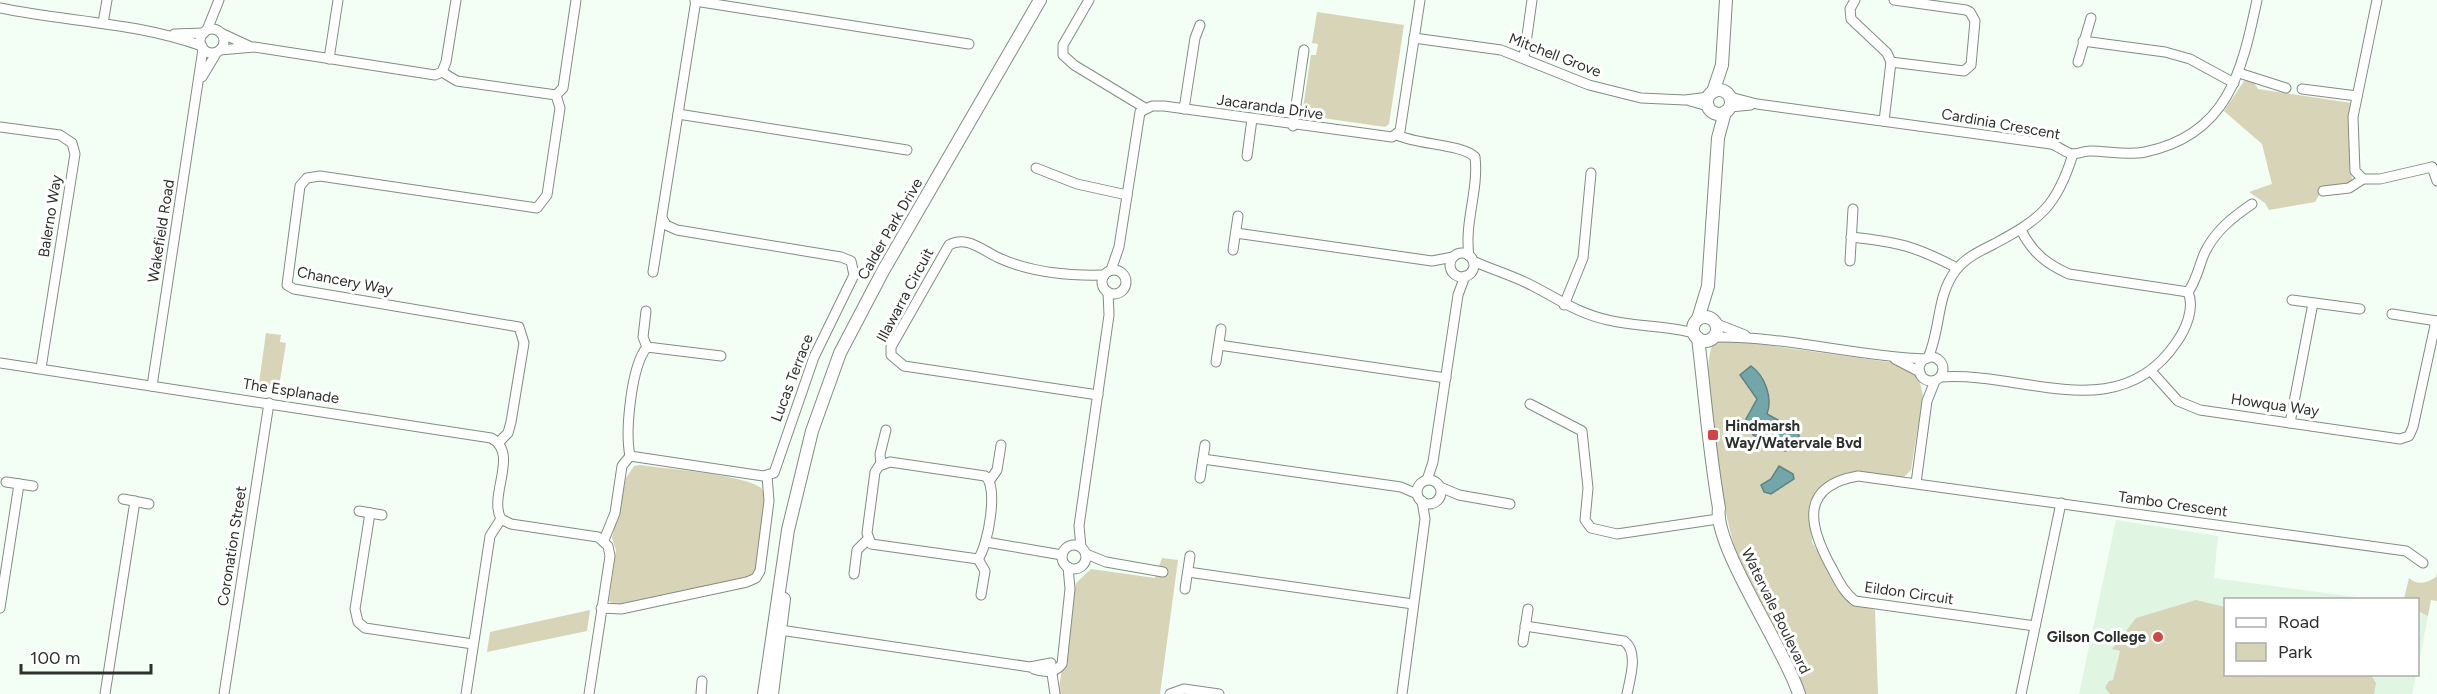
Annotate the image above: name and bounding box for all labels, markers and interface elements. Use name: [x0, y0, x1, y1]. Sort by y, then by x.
street label: Mitchell Grove: [1506, 29, 1604, 81]
street label: Jacaranda Drive: [1216, 91, 1324, 123]
street label: Cardinia Crescent: [1940, 105, 2062, 143]
street label: Balerno Way: [35, 173, 65, 259]
street label: Calder Park Drive: [854, 175, 926, 283]
street label: Wakefield Road: [144, 178, 178, 284]
street label: Illawarra Circuit: [873, 245, 937, 345]
street label: Chancery Way: [295, 263, 395, 299]
street label: Lucas Terrace: [767, 332, 817, 424]
street label: The Esplanade: [242, 375, 340, 407]
street label: Howqua Way: [2230, 390, 2320, 420]
place label: Hindmarsh Way/Watervale Bvd: [1725, 417, 1862, 452]
marker: Hindmarsh Way/Watervale Bvd: [1706, 428, 1720, 442]
street label: Coronation Street: [214, 484, 250, 607]
street label: Tambo Crescent: [2117, 487, 2229, 521]
street label: Watervale Boulevard: [1738, 545, 1814, 677]
street label: Eildon Circuit: [1863, 578, 1955, 608]
legend: [2224, 598, 2419, 676]
text: Road: [2278, 611, 2319, 633]
place label: Gilson College: [2047, 628, 2147, 646]
marker: Gilson College: [2151, 630, 2165, 644]
scale bar: [21, 637, 152, 675]
text: Park: [2278, 641, 2313, 663]
text: 100 m: [30, 647, 80, 669]

